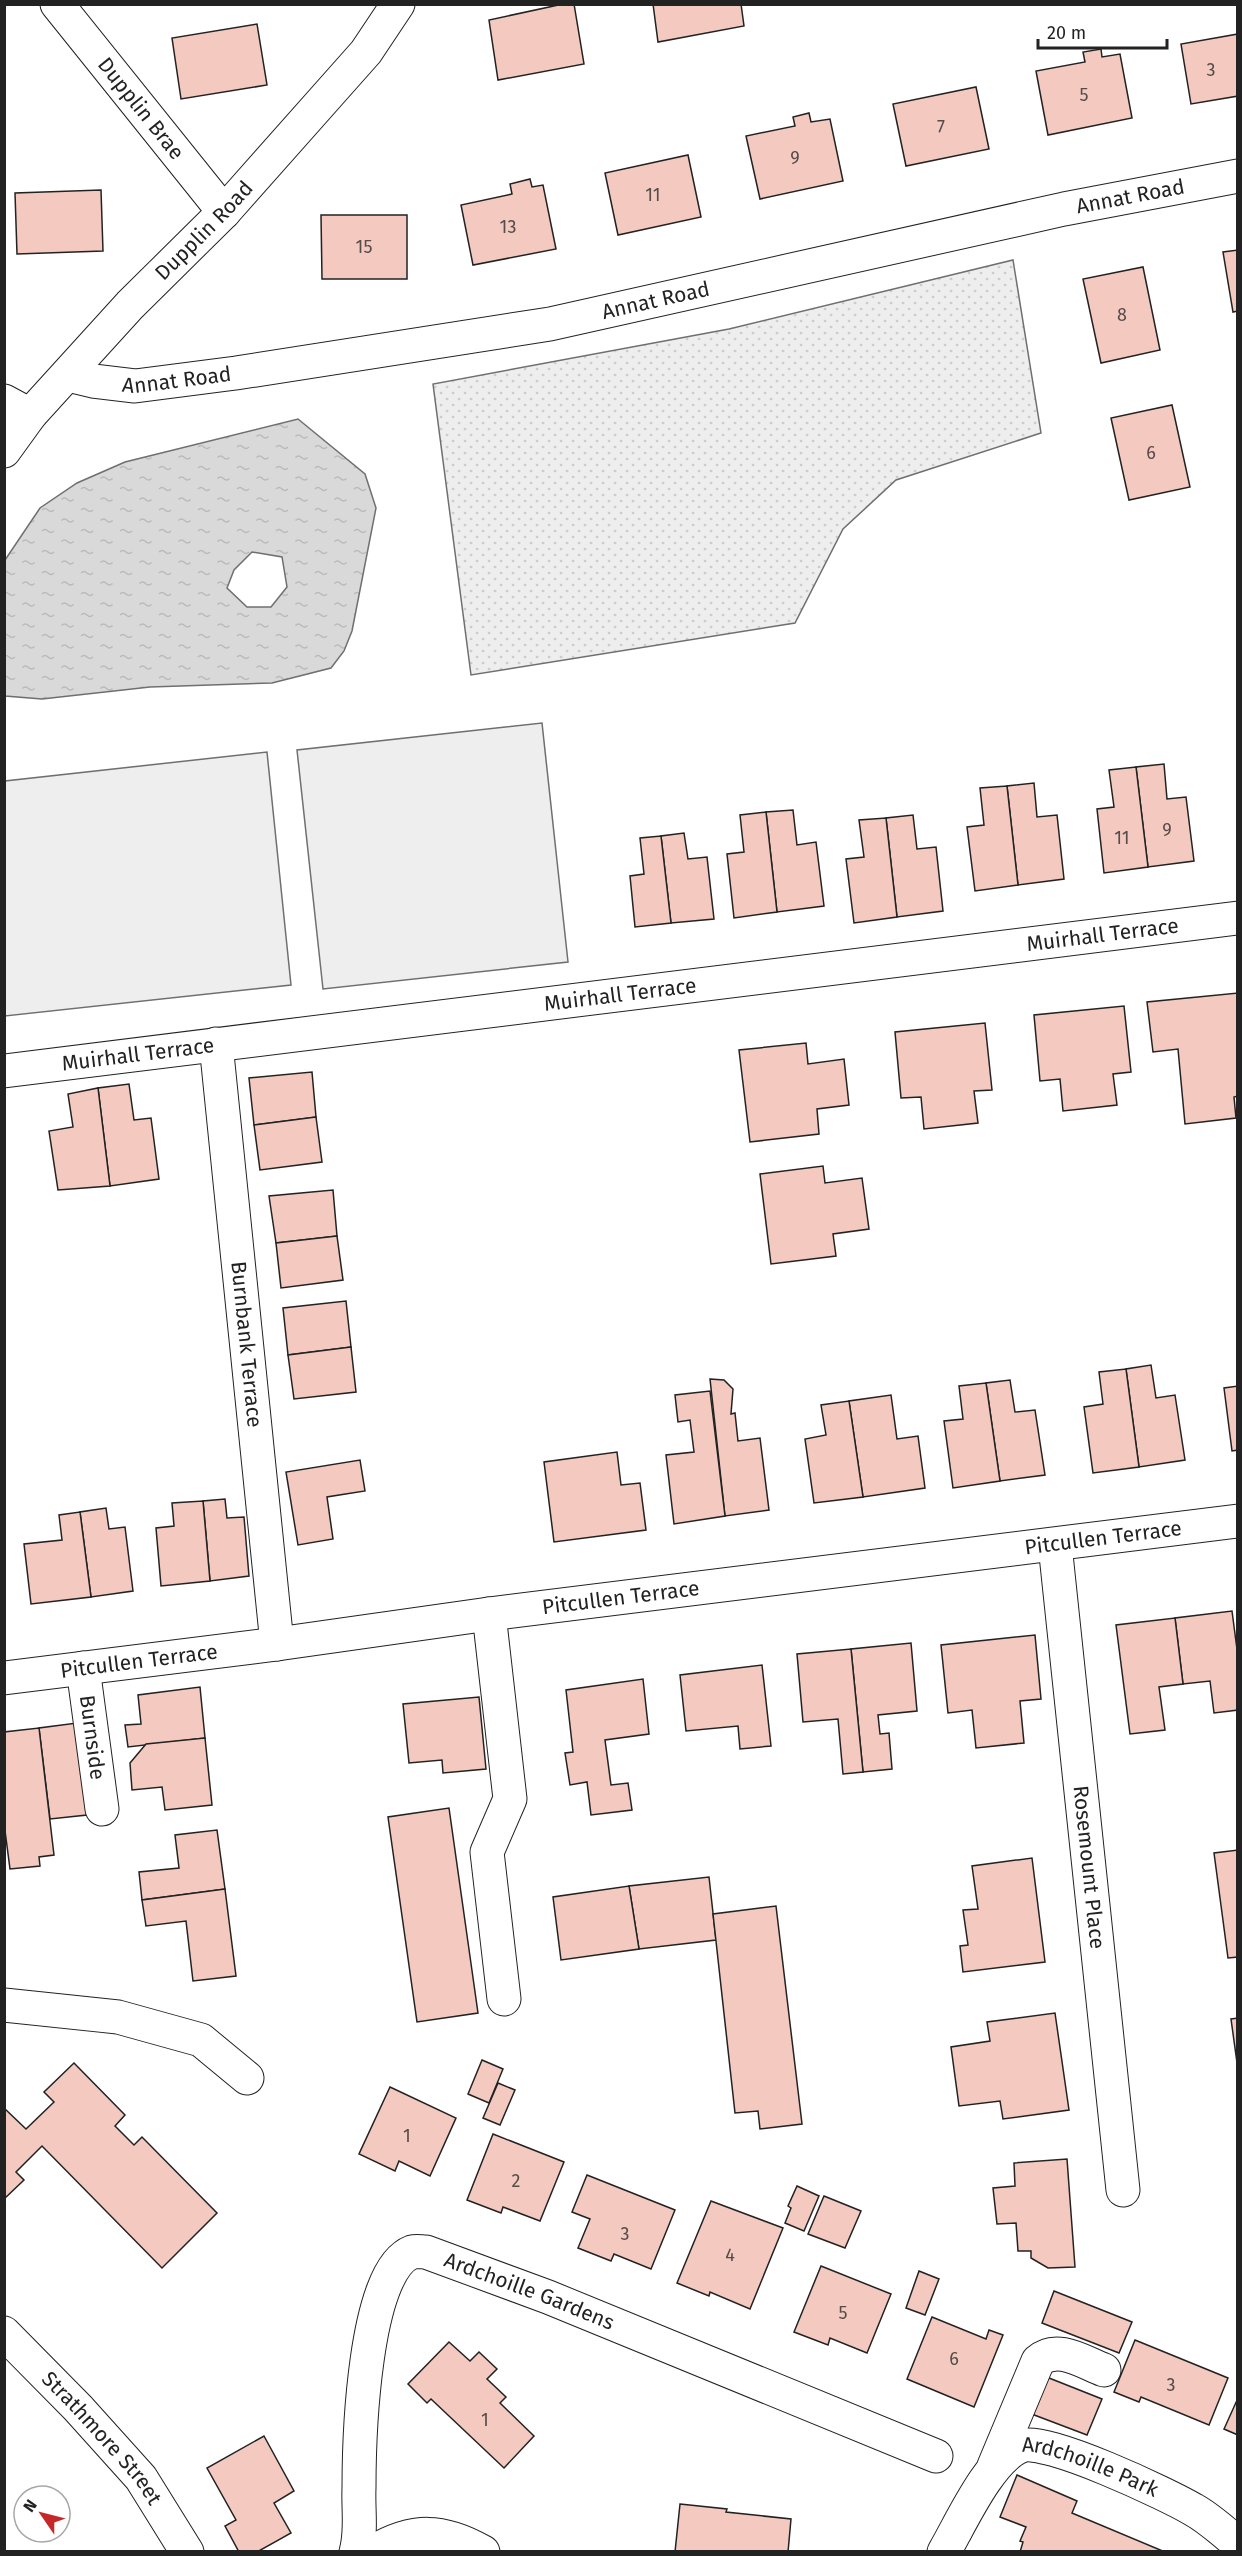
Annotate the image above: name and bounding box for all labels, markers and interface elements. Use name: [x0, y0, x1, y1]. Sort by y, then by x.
scale bar: [1038, 12, 1167, 50]
text: 20 m: [1047, 22, 1086, 44]
street label: Dupplin Brae: [92, 52, 190, 165]
house number: 3: [1207, 59, 1215, 81]
house number: 5: [1079, 84, 1089, 106]
house number: 7: [937, 116, 945, 138]
house number: 9: [790, 147, 800, 169]
street label: Annat Road: [1074, 173, 1187, 219]
street label: Dupplin Road: [150, 175, 258, 286]
house number: 11: [645, 184, 661, 206]
house number: 13: [500, 216, 516, 238]
house number: 15: [356, 236, 372, 258]
street label: Annat Road: [599, 276, 712, 325]
house number: 8: [1117, 304, 1127, 326]
street label: Annat Road: [121, 361, 233, 399]
house number: 6: [1146, 442, 1156, 464]
house number: 9: [1162, 819, 1172, 841]
house number: 11: [1114, 827, 1130, 849]
street label: Muirhall Terrace: [1025, 912, 1180, 957]
street label: Muirhall Terrace: [543, 972, 698, 1017]
street label: Muirhall Terrace: [60, 1032, 216, 1077]
street label: Burnbank Terrace: [225, 1260, 268, 1429]
street label: Pitcullen Terrace: [1023, 1515, 1183, 1560]
street label: Pitcullen Terrace: [541, 1575, 701, 1620]
street label: Pitcullen Terrace: [59, 1639, 219, 1684]
street label: Burnside: [74, 1693, 111, 1781]
street label: Rosemount Place: [1067, 1784, 1111, 1950]
house number: 1: [403, 2125, 411, 2147]
house number: 2: [512, 2170, 521, 2192]
house number: 3: [621, 2223, 629, 2245]
house number: 4: [725, 2244, 735, 2266]
street label: Ardchoille Gardens: [441, 2247, 618, 2336]
house number: 5: [838, 2302, 848, 2324]
house number: 6: [949, 2348, 959, 2370]
street label: Strathmore Street: [36, 2366, 168, 2510]
house number: 3: [1167, 2374, 1175, 2396]
house number: 1: [481, 2409, 489, 2431]
street label: Ardchoille Park: [1022, 2432, 1163, 2503]
north arrow: [12, 2484, 72, 2544]
text: N: [19, 2496, 41, 2515]

